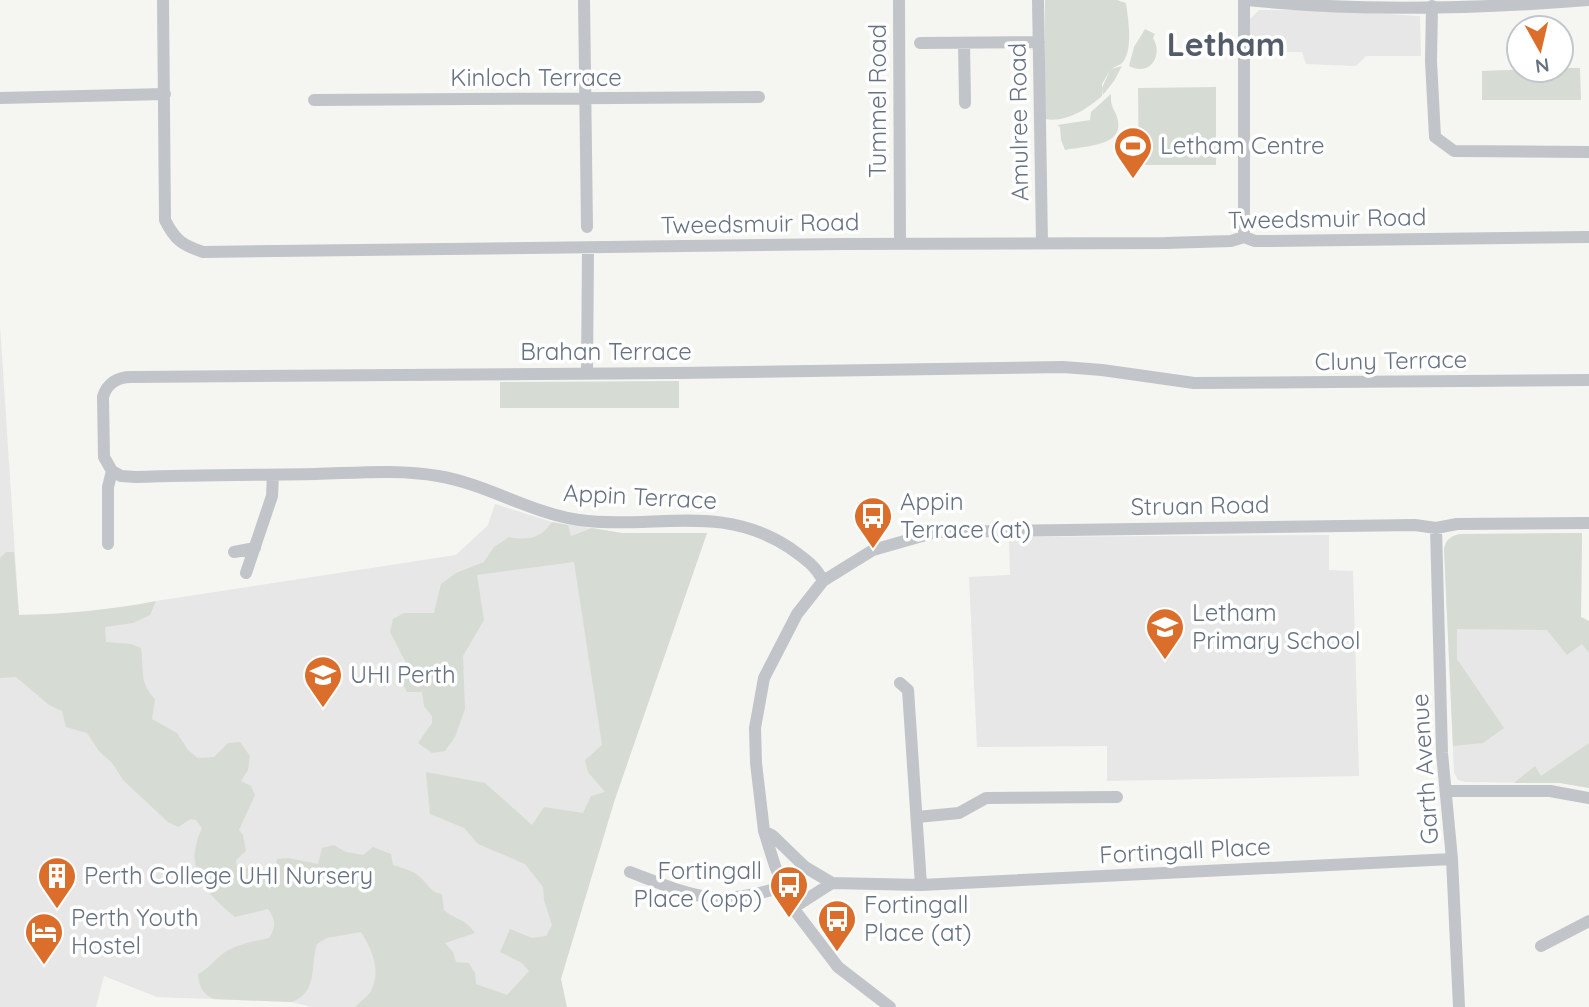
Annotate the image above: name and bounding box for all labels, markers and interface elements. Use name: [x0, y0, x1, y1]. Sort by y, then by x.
north arrow: [1505, 14, 1575, 84]
street label: Tummel Road: [862, 24, 892, 178]
district label: Letham: [1167, 24, 1285, 64]
street label: Amulree Road: [1002, 43, 1034, 202]
text: N: [1534, 53, 1551, 79]
street label: Kinloch Terrace: [450, 62, 622, 92]
sports icon: Letham Centre: [1112, 125, 1154, 180]
place label: Letham Centre: [1160, 130, 1325, 160]
street label: Tweedsmuir Road: [1227, 201, 1427, 235]
street label: Tweedsmuir Road: [660, 206, 860, 240]
street label: Brahan Terrace: [520, 336, 692, 366]
street label: Cluny Terrace: [1314, 344, 1468, 376]
street label: Appin Terrace: [562, 477, 718, 515]
place label: Appin Terrace (at): [900, 486, 1031, 544]
street label: Struan Road: [1130, 489, 1270, 521]
bus stop icon: Appin Terrace (at): [852, 495, 894, 550]
place label: Letham Primary School: [1192, 597, 1361, 655]
school or university icon: Letham Primary School: [1144, 606, 1186, 661]
school or university icon: UHI Perth: [302, 654, 344, 709]
place label: UHI Perth: [350, 659, 456, 689]
street label: Garth Avenue: [1404, 693, 1444, 846]
street label: Fortingall Place: [1099, 831, 1271, 869]
building icon: Perth College UHI Nursery: [36, 855, 78, 910]
place label: Fortingall Place (opp): [634, 855, 762, 913]
place label: Perth College UHI Nursery: [84, 860, 373, 890]
bus stop icon: Fortingall Place (opp): [768, 864, 810, 919]
place label: Fortingall Place (at): [864, 889, 972, 947]
bus stop icon: Fortingall Place (at): [816, 898, 858, 953]
place label: Perth Youth Hostel: [71, 902, 199, 960]
hotel icon: Perth Youth Hostel: [23, 911, 65, 966]

